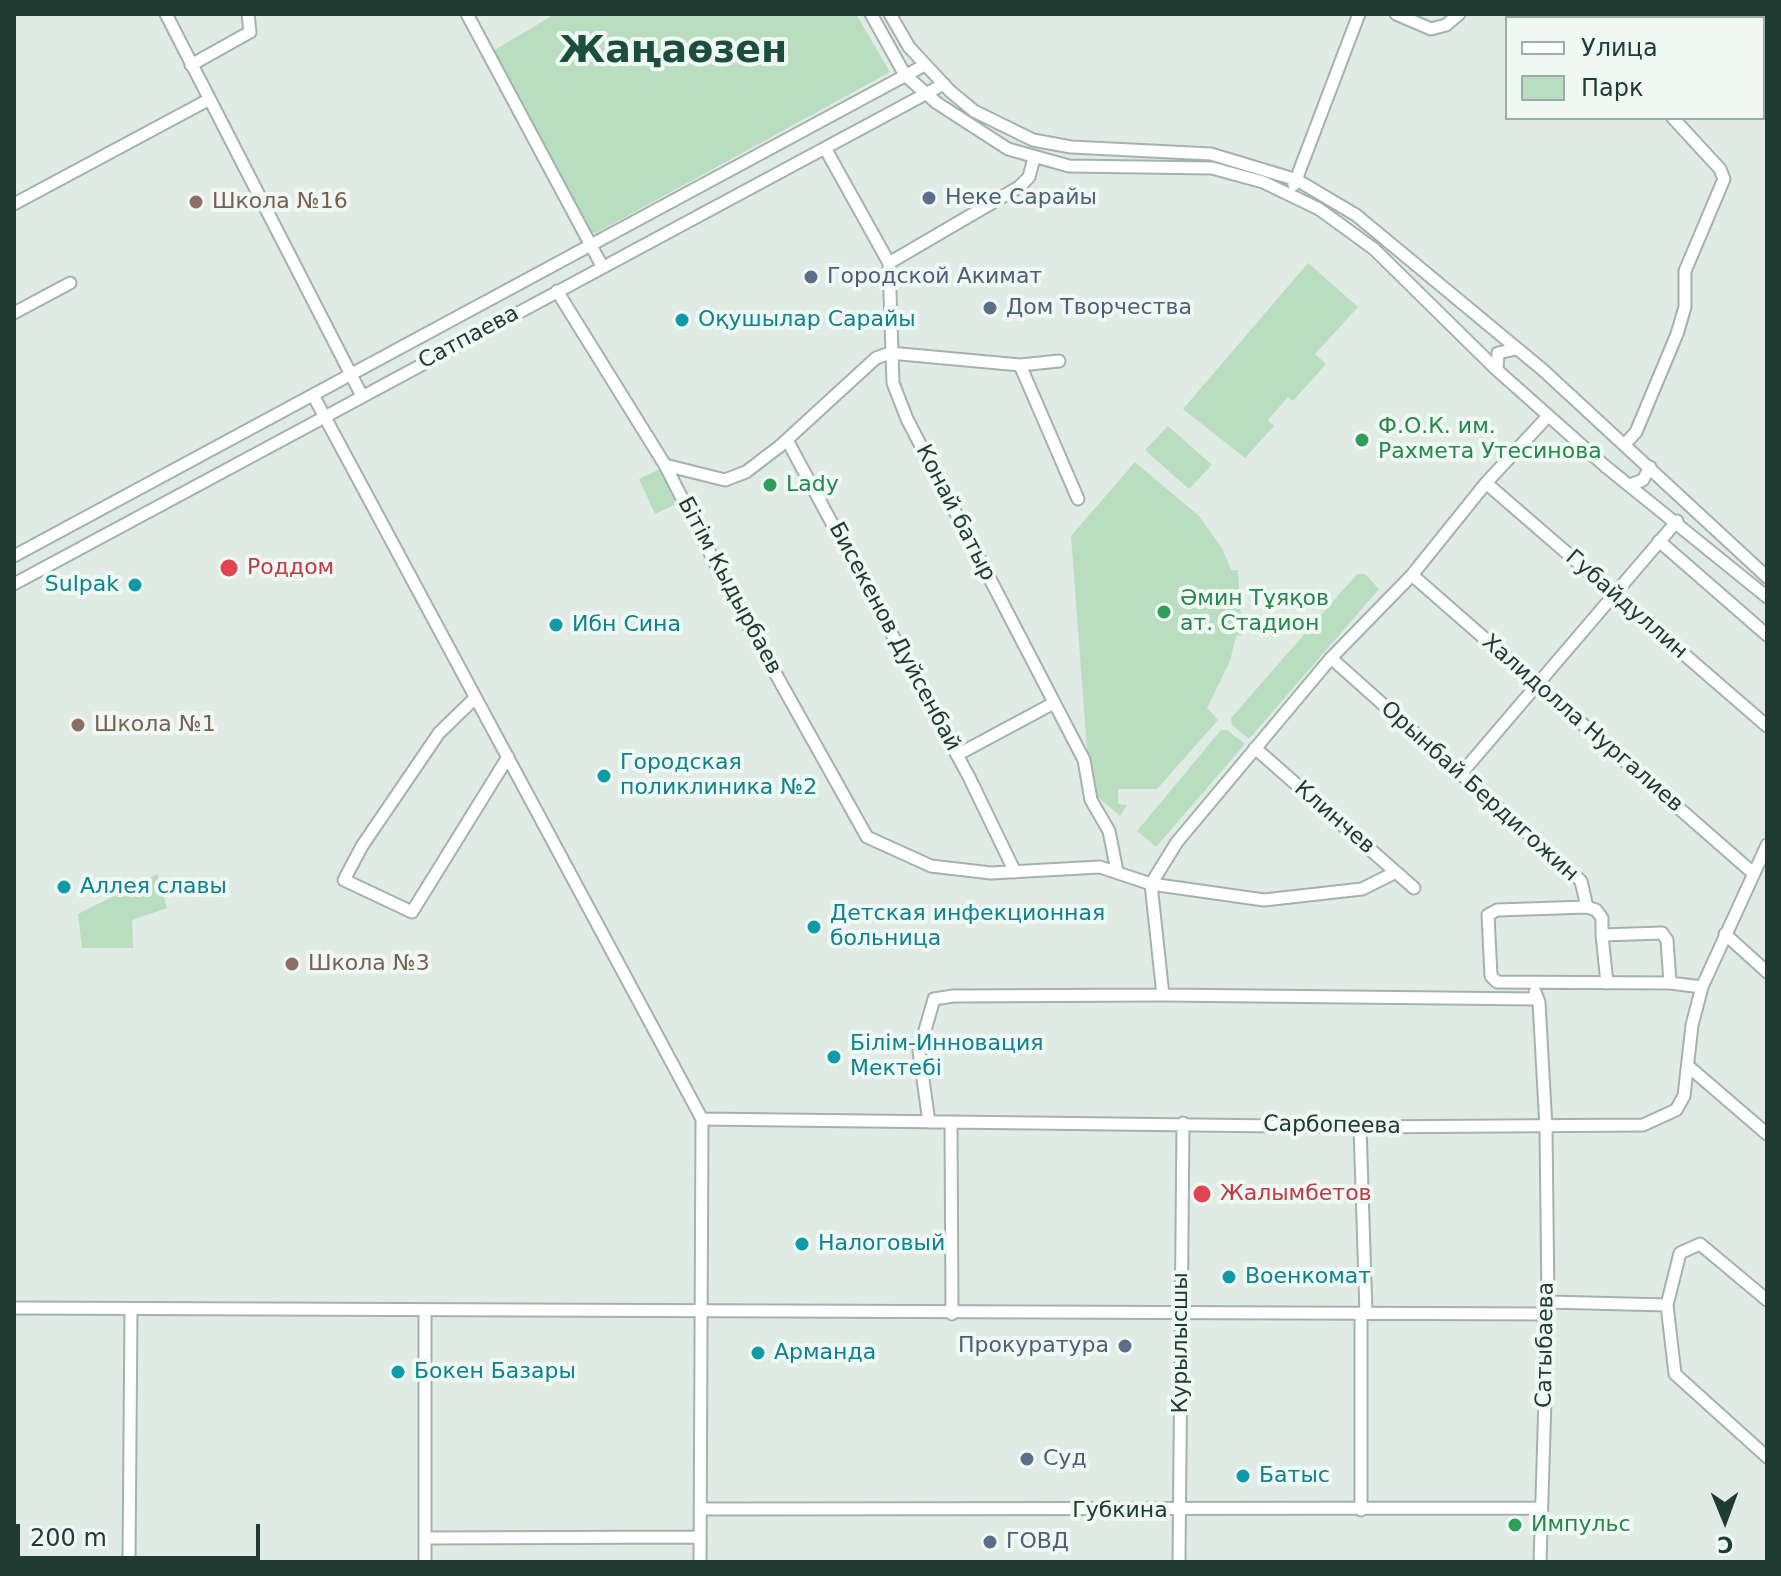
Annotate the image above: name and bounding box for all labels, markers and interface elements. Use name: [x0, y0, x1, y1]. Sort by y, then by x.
legend: [1505, 16, 1765, 120]
district label: Жаңаөзен: [559, 29, 787, 75]
text: Улица: [1581, 34, 1658, 62]
text: Парк: [1581, 74, 1643, 102]
place label: Неке Сарайы: [945, 185, 1097, 211]
place label: Школа №16: [212, 189, 348, 215]
marker: Неке Сарайы: [920, 189, 938, 207]
marker: Школа №16: [187, 193, 205, 211]
place label: Городской Акимат: [827, 264, 1042, 290]
marker: Городской Акимат: [802, 268, 820, 286]
place label: Дом Творчества: [1006, 295, 1192, 321]
marker: Дом Творчества: [981, 299, 999, 317]
street label: Сатпаева: [414, 301, 524, 375]
place label: Оқушылар Сарайы: [698, 307, 916, 333]
marker: Оқушылар Сарайы: [673, 311, 691, 329]
place label: Ф.О.К. им. Рахмета Утесинова: [1378, 414, 1602, 466]
marker: Ф.О.К. им. Рахмета Утесинова: [1353, 431, 1371, 449]
street label: Конай батыр: [909, 440, 1001, 586]
place label: Lady: [786, 472, 839, 498]
marker: Lady: [761, 476, 779, 494]
street label: Бiтiм Кыдырбаев: [671, 493, 787, 679]
street label: Бисекенов Дуйсенбай: [822, 518, 966, 756]
street label: Губайдуллин: [1560, 545, 1692, 665]
place label: Роддом: [247, 555, 334, 581]
marker: Роддом: [218, 557, 240, 579]
place label: Sulpak: [45, 572, 119, 598]
marker: Sulpak: [126, 576, 144, 594]
place label: Әмин Тұяқов ат. Стадион: [1180, 586, 1329, 638]
marker: Әмин Тұяқов ат. Стадион: [1155, 603, 1173, 621]
place label: Ибн Сина: [572, 612, 681, 638]
marker: Ибн Сина: [547, 616, 565, 634]
street label: Халидолла Нургалиев: [1476, 630, 1688, 818]
street label: Орынбай Бердигожин: [1375, 696, 1583, 888]
place label: Школа №1: [94, 712, 216, 738]
marker: Школа №1: [69, 716, 87, 734]
place label: Городская поликлиника №2: [620, 750, 817, 802]
marker: Городская поликлиника №2: [595, 767, 613, 785]
street label: Клинчев: [1288, 776, 1380, 860]
place label: Аллея славы: [80, 874, 227, 900]
marker: Аллея славы: [55, 878, 73, 896]
place label: Детская инфекционная больница: [830, 901, 1105, 952]
marker: Детская инфекционная больница: [805, 918, 823, 936]
place label: Школа №3: [308, 951, 430, 977]
marker: Школа №3: [283, 955, 301, 973]
place label: Білім-Инновация Мектебі: [850, 1031, 1044, 1082]
marker: Білім-Инновация Мектебі: [825, 1048, 843, 1066]
street label: Сарбопеева: [1263, 1112, 1401, 1140]
place label: Жалымбетов: [1220, 1181, 1372, 1207]
marker: Жалымбетов: [1191, 1183, 1213, 1205]
place label: Налоговый: [818, 1231, 945, 1257]
marker: Налоговый: [793, 1235, 811, 1253]
place label: Военкомат: [1245, 1264, 1371, 1290]
marker: Военкомат: [1220, 1268, 1238, 1286]
street label: Курылысшы: [1168, 1272, 1194, 1414]
street label: Сатыбаева: [1532, 1282, 1560, 1408]
place label: Прокуратура: [958, 1333, 1109, 1359]
marker: Прокуратура: [1116, 1337, 1134, 1355]
place label: Арманда: [774, 1340, 876, 1366]
marker: Арманда: [749, 1344, 767, 1362]
place label: Бокен Базары: [414, 1359, 576, 1385]
marker: Бокен Базары: [389, 1363, 407, 1381]
place label: Суд: [1043, 1446, 1087, 1472]
marker: Суд: [1018, 1450, 1036, 1468]
place label: Батыс: [1259, 1463, 1330, 1489]
marker: Батыс: [1234, 1467, 1252, 1485]
north arrow: [1685, 1480, 1765, 1560]
street label: Губкина: [1072, 1498, 1168, 1524]
scale bar: [20, 1508, 264, 1558]
place label: Импульс: [1531, 1512, 1631, 1538]
marker: Импульс: [1506, 1516, 1524, 1534]
text: 200 m: [30, 1524, 107, 1552]
place label: ГОВД: [1006, 1529, 1069, 1555]
text: С: [1717, 1532, 1734, 1557]
marker: ГОВД: [981, 1533, 999, 1551]

